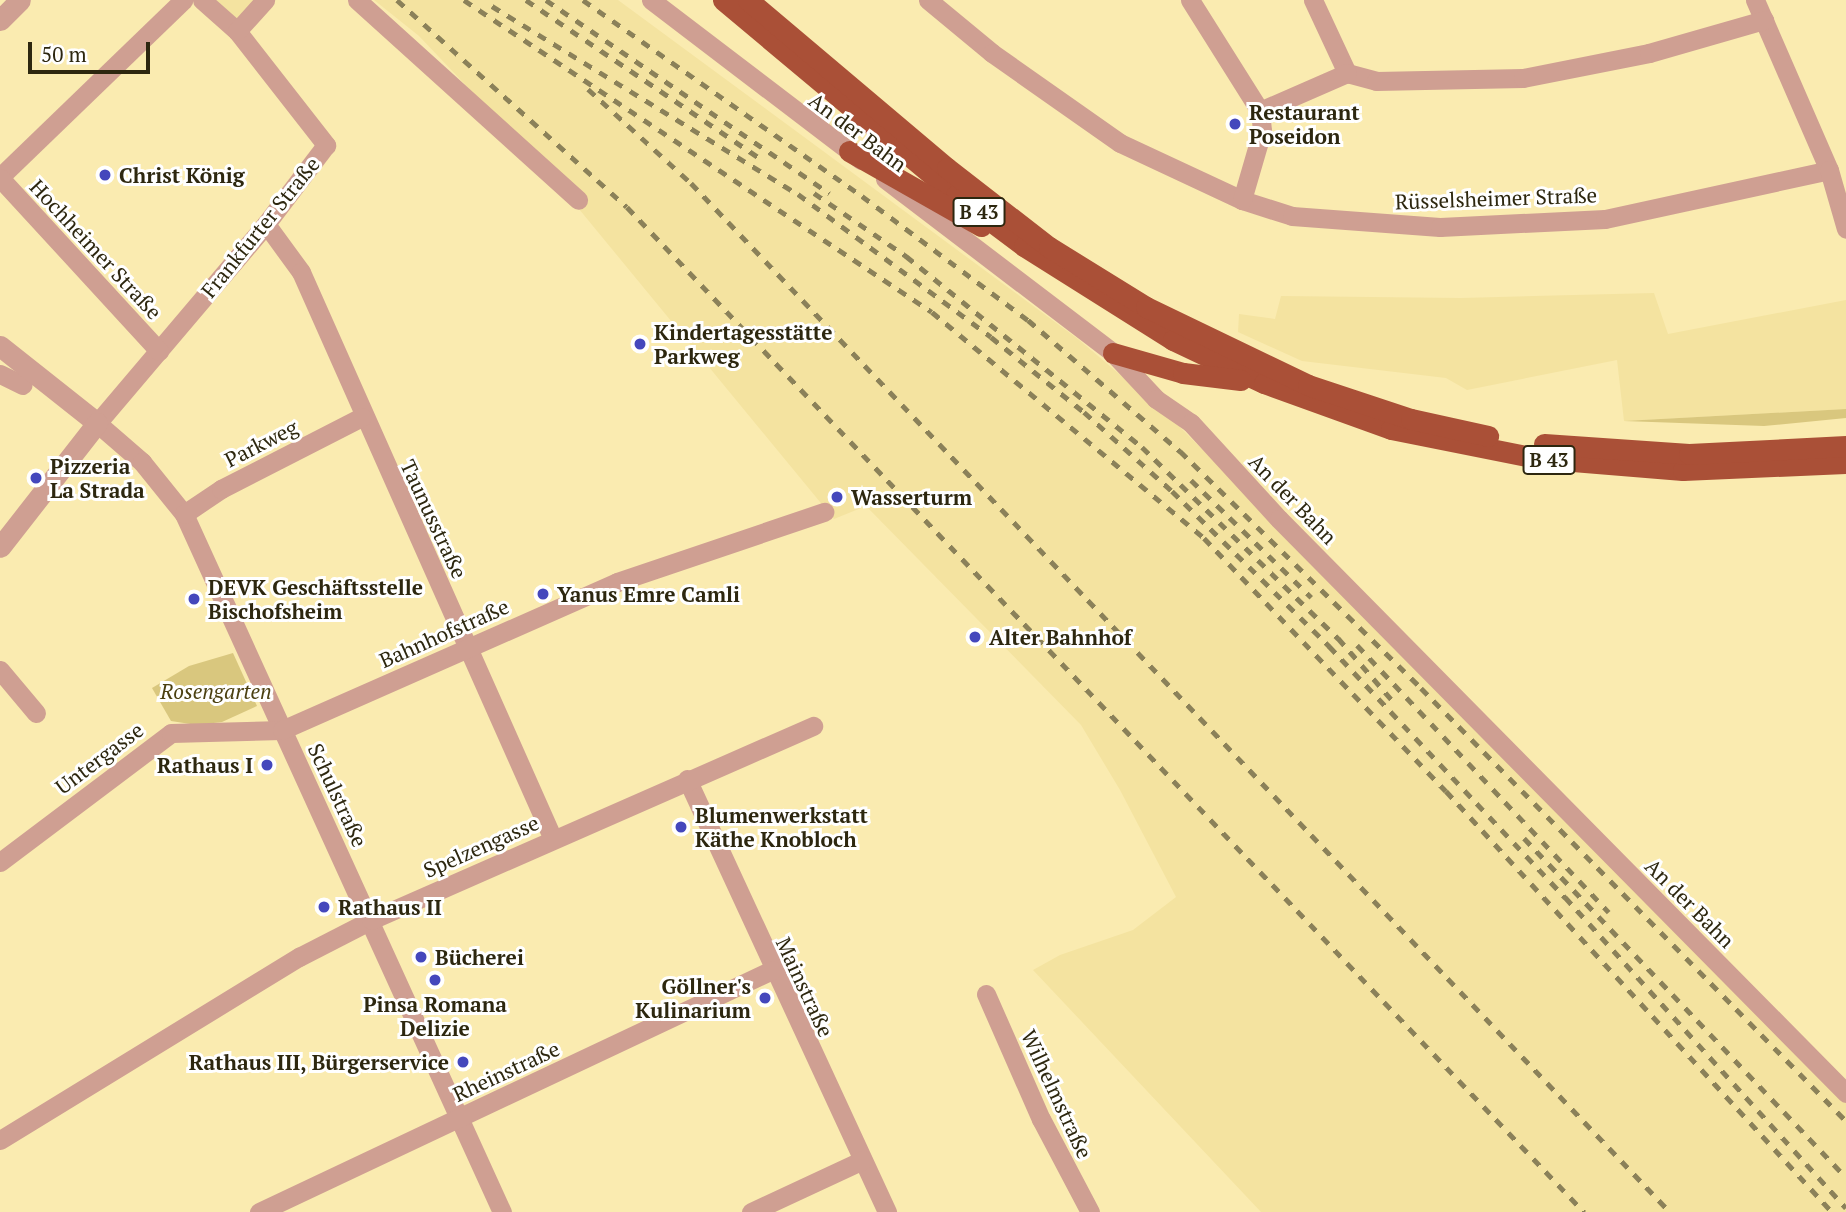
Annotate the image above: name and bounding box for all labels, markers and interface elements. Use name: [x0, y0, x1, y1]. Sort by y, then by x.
scale bar: [32, 28, 154, 72]
text: 50 m: [41, 40, 87, 68]
street label: An der Bahn: [804, 87, 912, 177]
place label: Restaurant Poseidon: [1249, 99, 1360, 149]
marker: Restaurant Poseidon: [1227, 116, 1243, 132]
street label: Frankfurter Straße: [195, 151, 325, 303]
place label: Christ König: [119, 162, 244, 188]
marker: Christ König: [97, 167, 113, 183]
street label: Hochheimer Straße: [25, 174, 167, 324]
street label: Rüsselsheimer Straße: [1394, 182, 1598, 214]
road number: B 43: [951, 196, 1007, 228]
place label: Kindertagesstätte Parkweg: [654, 319, 832, 369]
marker: Kindertagesstätte Parkweg: [632, 336, 648, 352]
street label: Parkweg: [220, 414, 302, 472]
road number: B 43: [1521, 444, 1577, 475]
street label: An der Bahn: [1244, 449, 1342, 549]
place label: Pizzeria La Strada: [50, 453, 145, 503]
street label: Taunusstraße: [395, 456, 473, 582]
marker: Pizzeria La Strada: [28, 470, 44, 486]
place label: Wasserturm: [851, 484, 972, 510]
marker: Wasserturm: [829, 489, 845, 505]
place label: DEVK Geschäftsstelle Bischofsheim: [208, 574, 423, 624]
place label: Yanus Emre Camli: [557, 581, 740, 607]
marker: Yanus Emre Camli: [535, 586, 551, 602]
marker: DEVK Geschäftsstelle Bischofsheim: [186, 591, 202, 607]
street label: Bahnhofstraße: [375, 593, 513, 673]
place label: Alter Bahnhof: [989, 624, 1132, 650]
marker: Alter Bahnhof: [967, 629, 983, 645]
park label: Rosengarten: [160, 678, 272, 704]
street label: Untergasse: [50, 717, 148, 799]
street label: Schulstraße: [303, 739, 373, 851]
place label: Rathaus I: [157, 752, 253, 778]
marker: Rathaus I: [259, 757, 275, 773]
place label: Blumenwerkstatt Käthe Knobloch: [695, 802, 868, 852]
street label: Spelzengasse: [419, 809, 543, 883]
marker: Blumenwerkstatt Käthe Knobloch: [673, 819, 689, 835]
street label: An der Bahn: [1640, 853, 1740, 953]
place label: Rathaus II: [338, 894, 442, 920]
marker: Rathaus II: [316, 899, 332, 915]
street label: Mainstraße: [771, 933, 839, 1041]
place label: Bücherei: [435, 944, 524, 970]
marker: Bücherei: [413, 949, 429, 965]
marker: Pinsa Romana Delizie: [427, 972, 443, 988]
place label: Göllner's Kulinarium: [635, 973, 751, 1023]
marker: Göllner's Kulinarium: [757, 990, 773, 1006]
place label: Pinsa Romana Delizie: [363, 991, 507, 1041]
street label: Wilhelmstraße: [1016, 1026, 1098, 1162]
street label: Rheinstraße: [449, 1035, 563, 1107]
place label: Rathaus III, Bürgerservice: [188, 1049, 449, 1075]
marker: Rathaus III, Bürgerservice: [455, 1054, 471, 1070]

